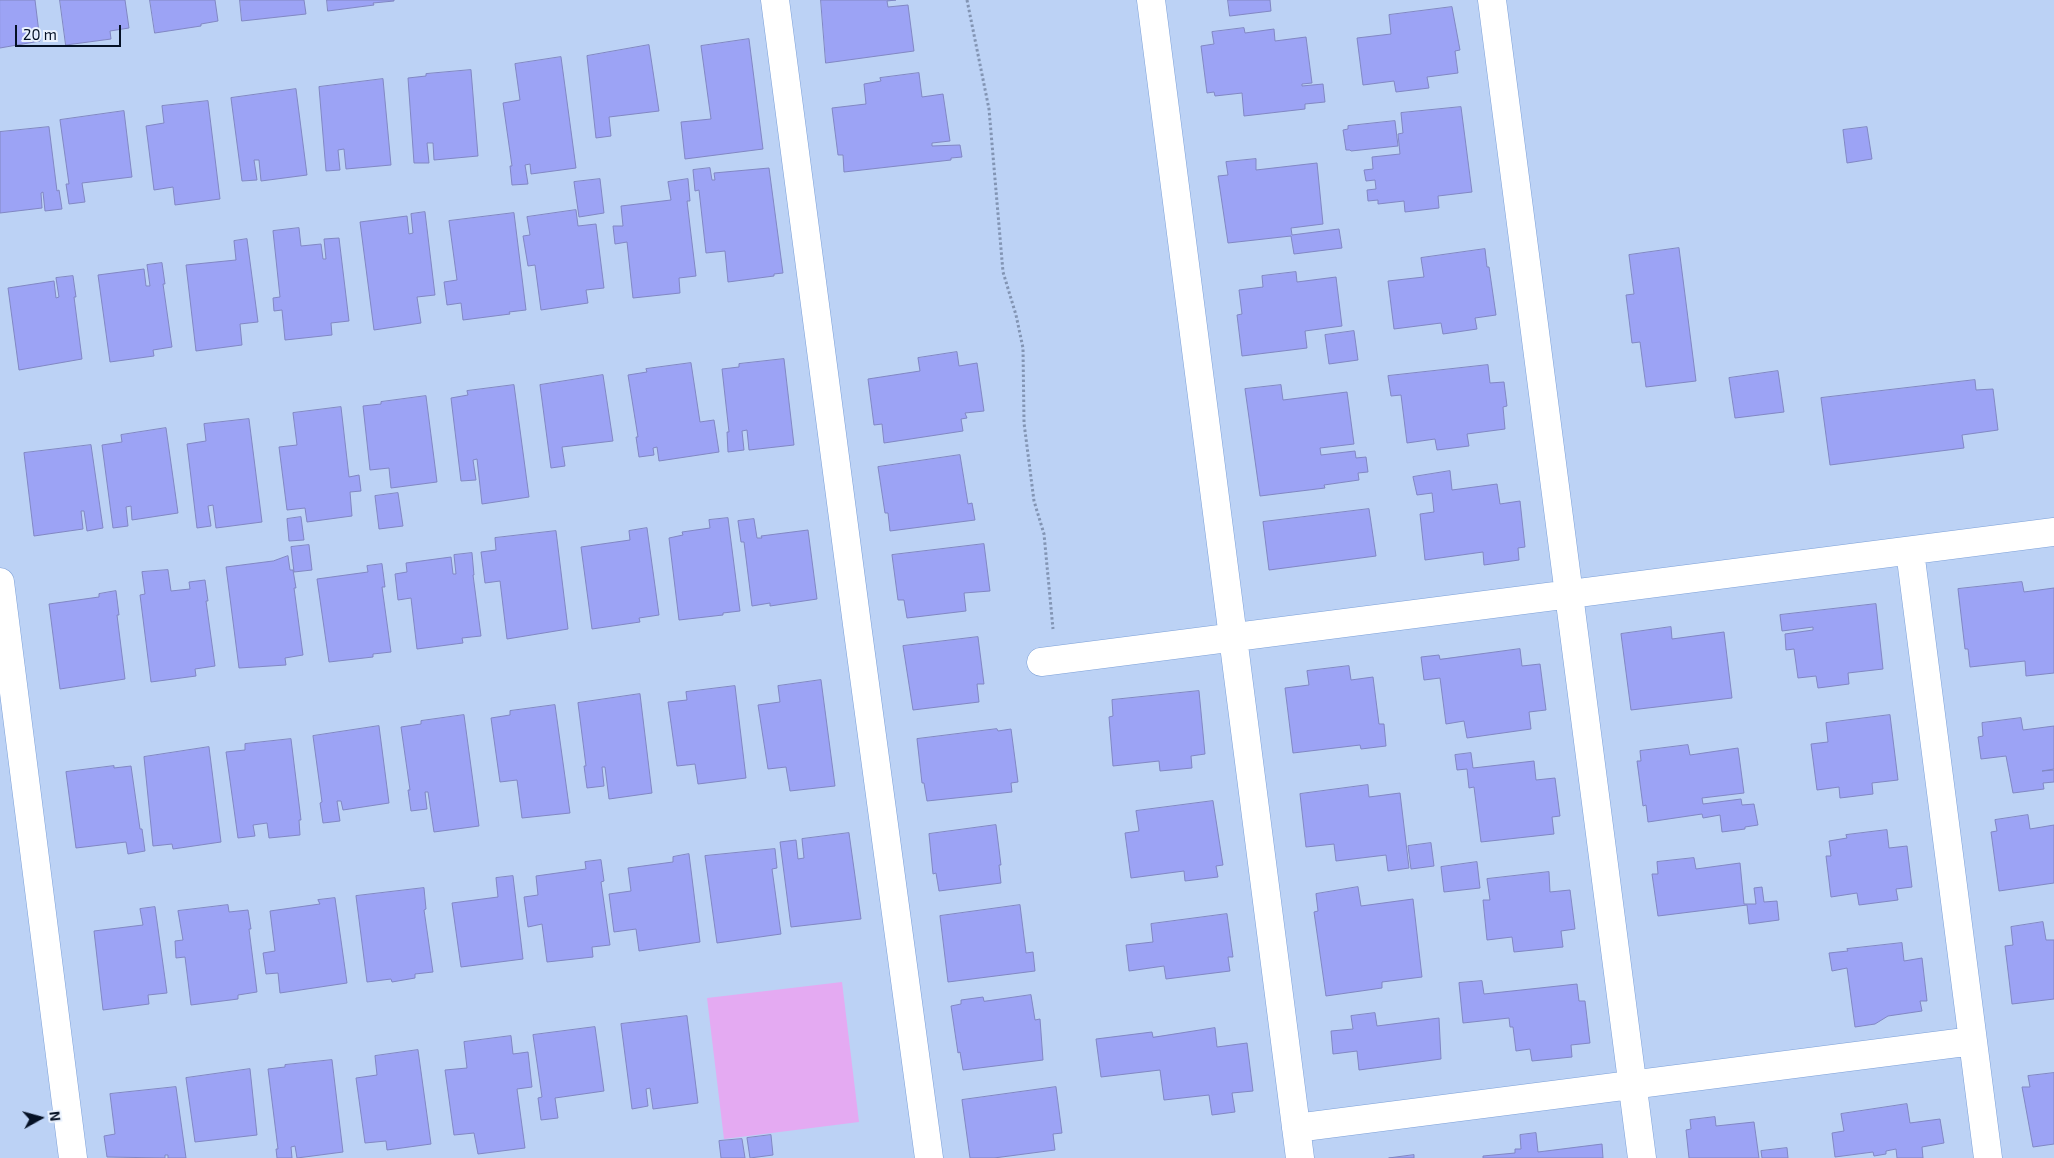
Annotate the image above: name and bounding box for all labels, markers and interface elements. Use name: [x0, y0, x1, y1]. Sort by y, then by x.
scale bar: [18, 15, 124, 47]
text: 20 m: [23, 25, 57, 43]
north arrow: [15, 1093, 65, 1143]
text: N: [46, 1110, 64, 1122]

